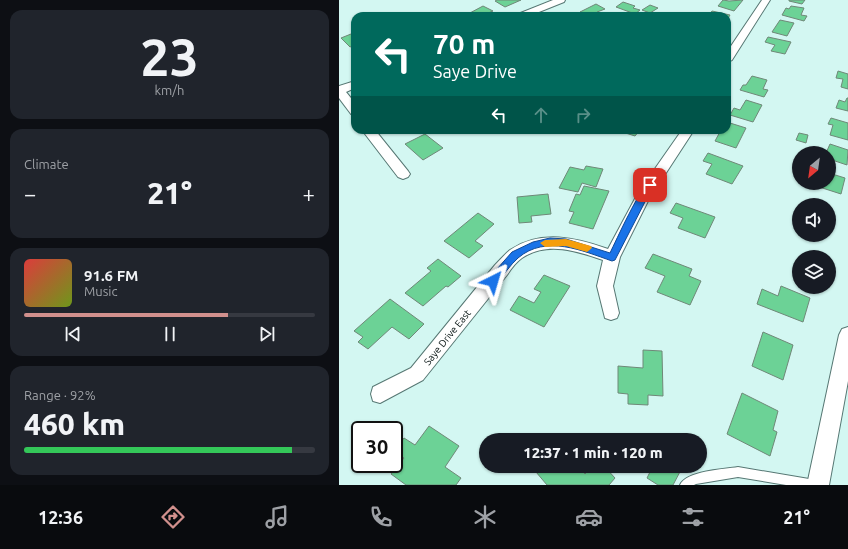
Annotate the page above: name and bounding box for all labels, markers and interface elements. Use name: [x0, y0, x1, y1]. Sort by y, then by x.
text: 23: [140, 28, 199, 86]
icon: left: [367, 28, 419, 80]
text: 70 m: [433, 28, 495, 59]
text: Saye Drive: [433, 61, 517, 81]
text: km/h: [154, 83, 185, 97]
icon: left: [488, 104, 510, 126]
icon: ahead: [530, 104, 552, 126]
icon: right: [572, 104, 594, 126]
north arrow: [792, 146, 836, 190]
map controls: [792, 146, 836, 294]
text: Climate: [24, 157, 69, 171]
pin: [633, 168, 667, 202]
icon: arrive: [639, 174, 661, 196]
text: 21°: [147, 176, 192, 210]
text: −: [24, 181, 36, 206]
text: +: [303, 181, 315, 206]
button: sound: [792, 198, 836, 242]
button: layers: [792, 250, 836, 294]
position arrow: [472, 260, 514, 302]
text: 91.6 FM: [84, 267, 138, 284]
text: Music: [84, 284, 118, 298]
street label: Saye Drive East: [422, 307, 473, 367]
icon: previous: [62, 323, 84, 345]
icon: pause: [159, 323, 181, 345]
icon: next: [256, 323, 278, 345]
text: Range · 92%: [24, 388, 96, 402]
text: 460 km: [24, 407, 125, 441]
speed limit sign: 30: [351, 421, 403, 473]
text: 12:37 · 1 min · 120 m: [523, 444, 663, 461]
icon: directions: [159, 503, 187, 531]
icon: music: [263, 503, 291, 531]
icon: phone: [367, 503, 395, 531]
icon: climate: [471, 503, 499, 531]
icon: car: [575, 503, 603, 531]
icon: filters: [679, 503, 707, 531]
text: 12:36: [38, 507, 83, 527]
text: 21°: [783, 507, 810, 527]

